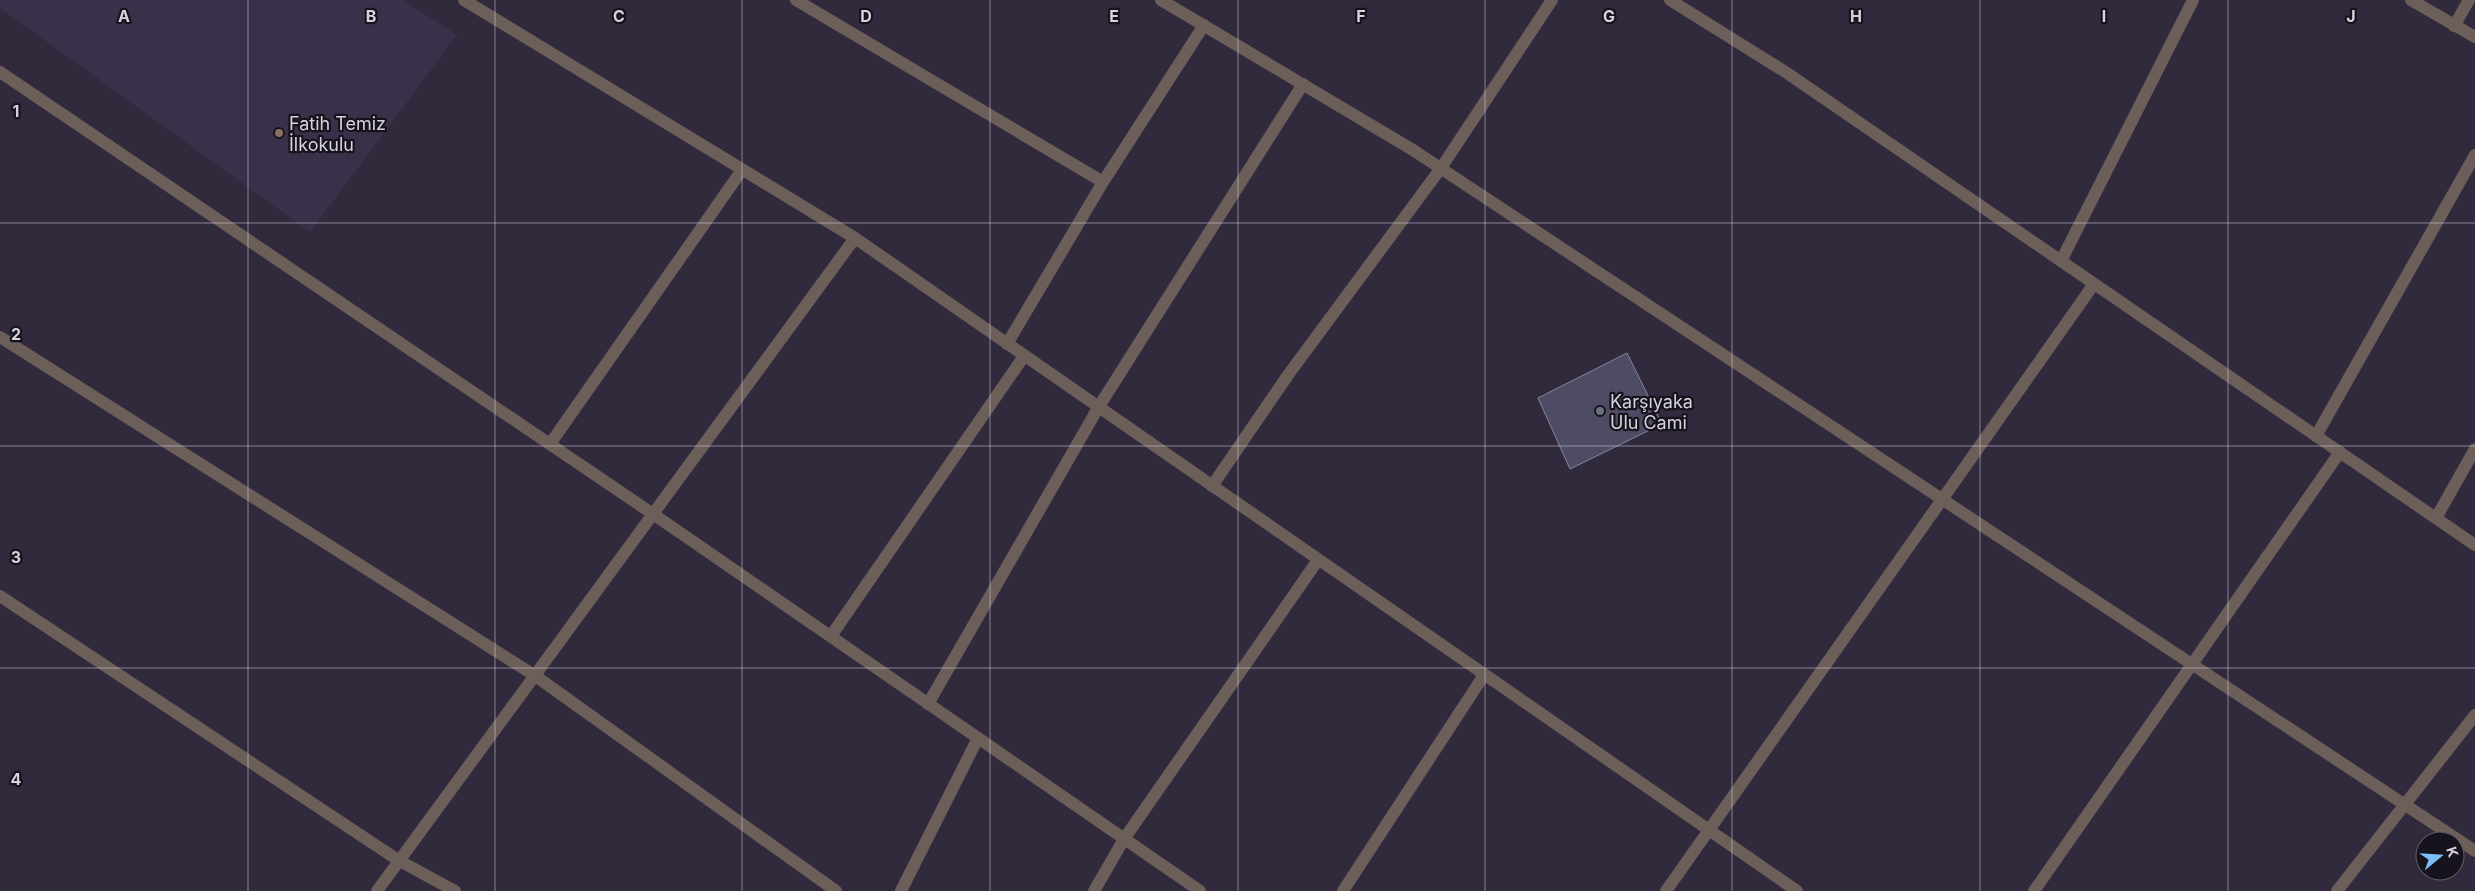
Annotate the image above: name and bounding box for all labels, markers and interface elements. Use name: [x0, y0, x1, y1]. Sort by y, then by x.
text: A: [118, 6, 130, 26]
text: B: [366, 6, 376, 26]
text: C: [613, 6, 625, 26]
text: D: [860, 6, 872, 26]
text: E: [1109, 6, 1119, 26]
text: F: [1356, 6, 1366, 26]
text: G: [1603, 6, 1615, 26]
text: H: [1850, 6, 1862, 26]
text: I: [2102, 6, 2106, 26]
text: J: [2346, 6, 2356, 26]
text: 1: [13, 101, 19, 121]
place label: Fatih Temiz İlkokulu: [289, 113, 386, 155]
marker: Fatih Temiz İlkokulu: [273, 127, 285, 139]
text: 2: [11, 324, 21, 344]
place label: Karşıyaka Ulu Cami: [1610, 391, 1693, 433]
marker: Karşıyaka Ulu Cami: [1594, 405, 1606, 417]
text: 3: [11, 547, 21, 567]
text: 4: [11, 769, 22, 789]
north arrow: [2415, 831, 2465, 881]
text: K: [2443, 844, 2462, 859]

